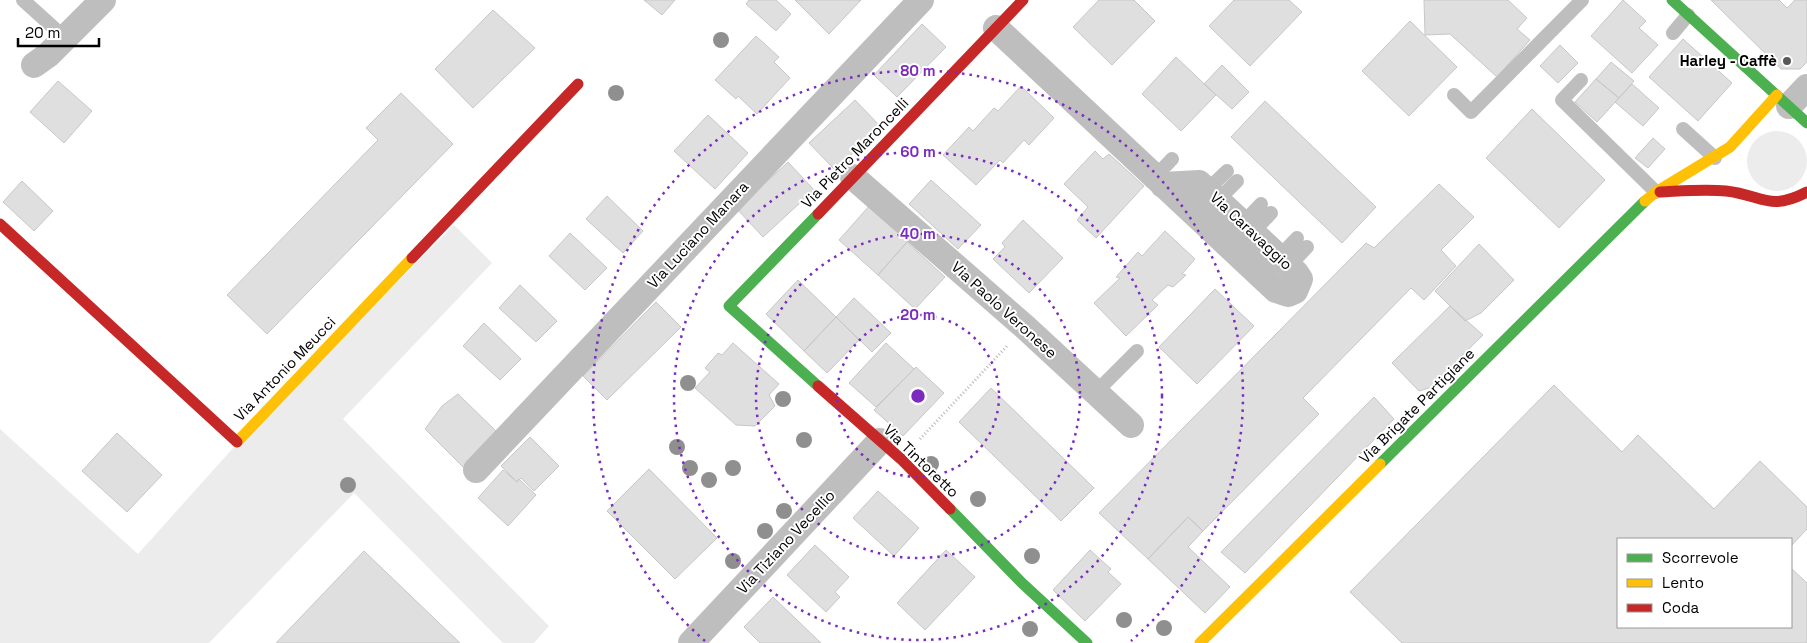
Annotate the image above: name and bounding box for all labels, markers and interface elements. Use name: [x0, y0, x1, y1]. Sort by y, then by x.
scale bar: [18, 15, 99, 47]
text: 20 m: [25, 23, 60, 42]
place label: Harley - Caffè: [1680, 51, 1777, 70]
marker: Harley - Caffè: [1781, 55, 1793, 67]
text: 80 m: [900, 61, 936, 80]
street label: Via Pietro Maroncelli: [797, 93, 912, 212]
text: 60 m: [900, 142, 936, 161]
street label: Via Luciano Manara: [643, 177, 752, 292]
street label: Via Caravaggio: [1206, 188, 1297, 274]
text: 40 m: [900, 224, 936, 243]
street label: Via Paolo Veronese: [948, 257, 1061, 362]
text: 20 m: [900, 305, 936, 324]
street label: Via Antonio Meucci: [230, 312, 339, 425]
street label: Via Brigate Partigiane: [1355, 344, 1478, 467]
centre of rings: [909, 387, 927, 405]
street label: Via Tintoretto: [880, 420, 963, 501]
street label: Via Tiziano Vecellio: [733, 486, 839, 598]
legend: [1617, 538, 1792, 628]
text: Scorrevole: [1662, 548, 1739, 567]
text: Lento: [1662, 573, 1704, 592]
text: Coda: [1662, 598, 1700, 617]

